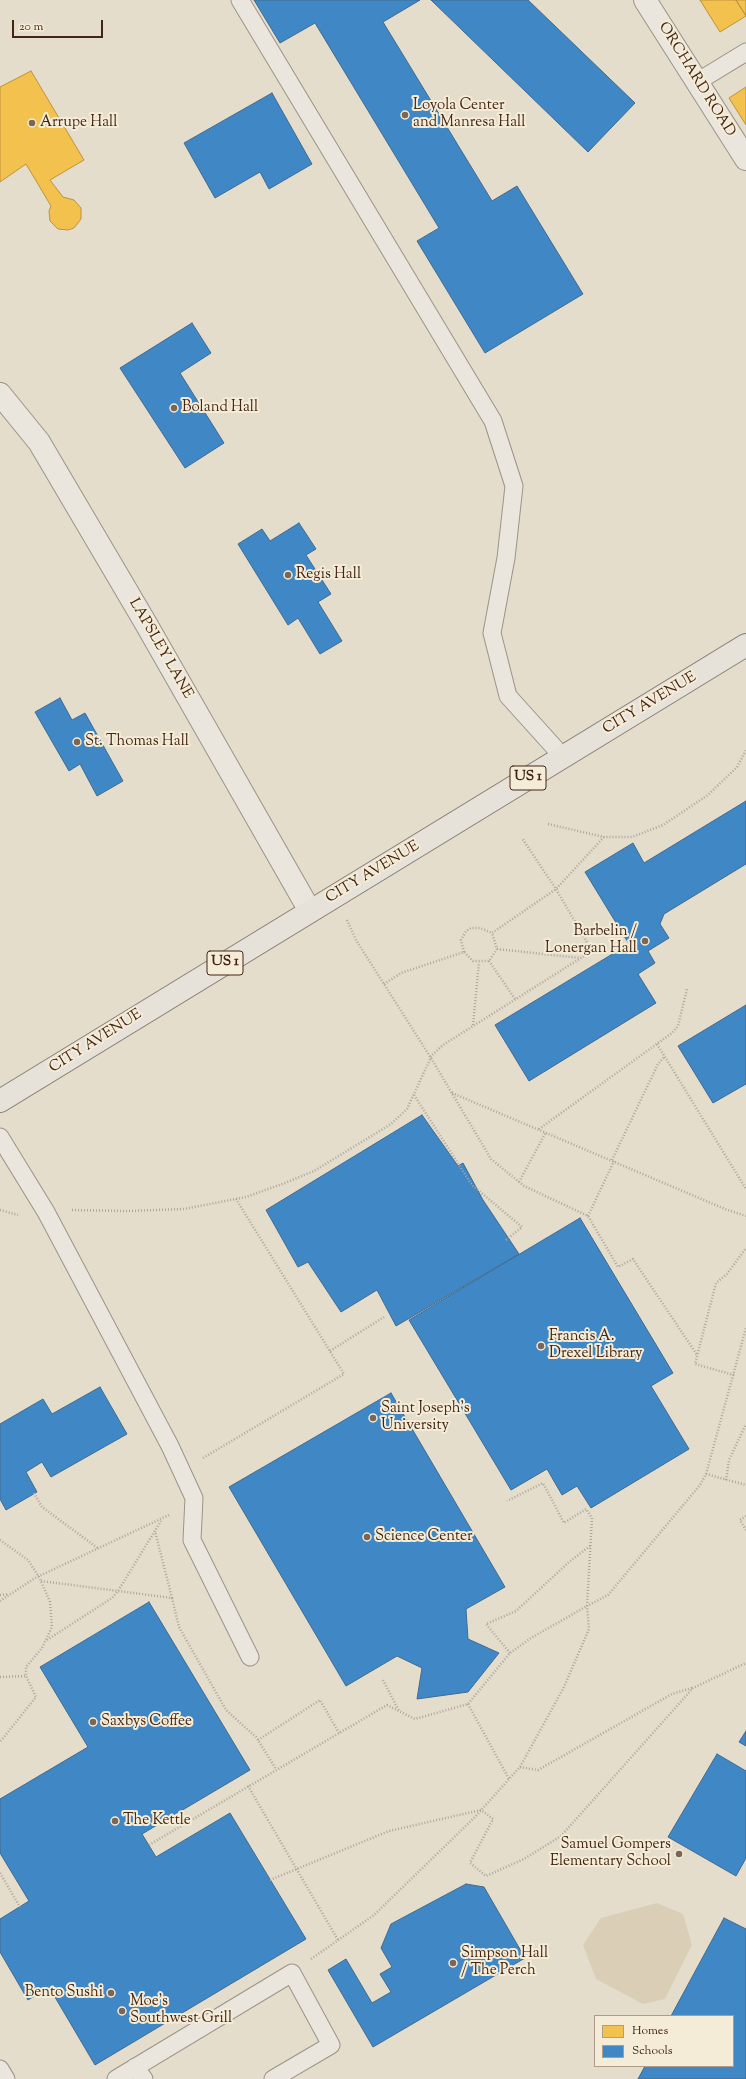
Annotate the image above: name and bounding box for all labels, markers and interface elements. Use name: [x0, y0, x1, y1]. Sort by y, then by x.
scale bar: [14, 12, 105, 38]
text: 20 m: [19, 18, 43, 36]
street label: ORCHARD ROAD: [654, 19, 738, 141]
place label: Loyola Center and Manresa Hall: [413, 97, 525, 132]
marker: Loyola Center and Manresa Hall: [400, 110, 410, 120]
place label: Arrupe Hall: [40, 114, 117, 132]
marker: Arrupe Hall: [27, 118, 37, 128]
place label: Boland Hall: [182, 399, 258, 417]
marker: Boland Hall: [169, 403, 179, 413]
place label: Regis Hall: [296, 566, 361, 584]
marker: Regis Hall: [283, 570, 293, 580]
street label: LAPSLEY LANE: [124, 596, 196, 702]
street label: CITY AVENUE: [600, 669, 700, 739]
place label: St. Thomas Hall: [85, 733, 189, 751]
marker: St. Thomas Hall: [72, 737, 82, 747]
road number: US 1: [510, 766, 546, 790]
street label: CITY AVENUE: [323, 838, 423, 908]
place label: Barbelin / Lonergan Hall: [545, 923, 637, 958]
marker: Barbelin / Lonergan Hall: [640, 936, 650, 946]
road number: US 1: [207, 951, 243, 975]
street label: CITY AVENUE: [46, 1006, 146, 1078]
place label: Francis A. Drexel Library: [549, 1328, 643, 1363]
marker: Francis A. Drexel Library: [536, 1341, 546, 1351]
place label: Saint Joseph's University: [381, 1400, 470, 1435]
marker: Saint Joseph's University: [368, 1413, 378, 1423]
place label: Science Center: [375, 1528, 473, 1546]
marker: Science Center: [362, 1532, 372, 1542]
place label: Saxbys Coffee: [101, 1713, 192, 1731]
marker: Saxbys Coffee: [88, 1717, 98, 1727]
place label: The Kettle: [123, 1812, 191, 1830]
marker: The Kettle: [110, 1816, 120, 1826]
place label: Samuel Gompers Elementary School: [550, 1836, 671, 1871]
marker: Samuel Gompers Elementary School: [674, 1849, 684, 1859]
place label: Simpson Hall / The Perch: [461, 1945, 548, 1980]
marker: Simpson Hall / The Perch: [448, 1958, 458, 1968]
place label: Bento Sushi: [25, 1984, 103, 2002]
marker: Bento Sushi: [106, 1988, 116, 1998]
place label: Moe's Southwest Grill: [130, 1993, 232, 2028]
marker: Moe's Southwest Grill: [117, 2006, 127, 2016]
legend: [594, 2015, 734, 2067]
text: Homes: [632, 2022, 668, 2040]
text: Schools: [632, 2042, 673, 2060]

